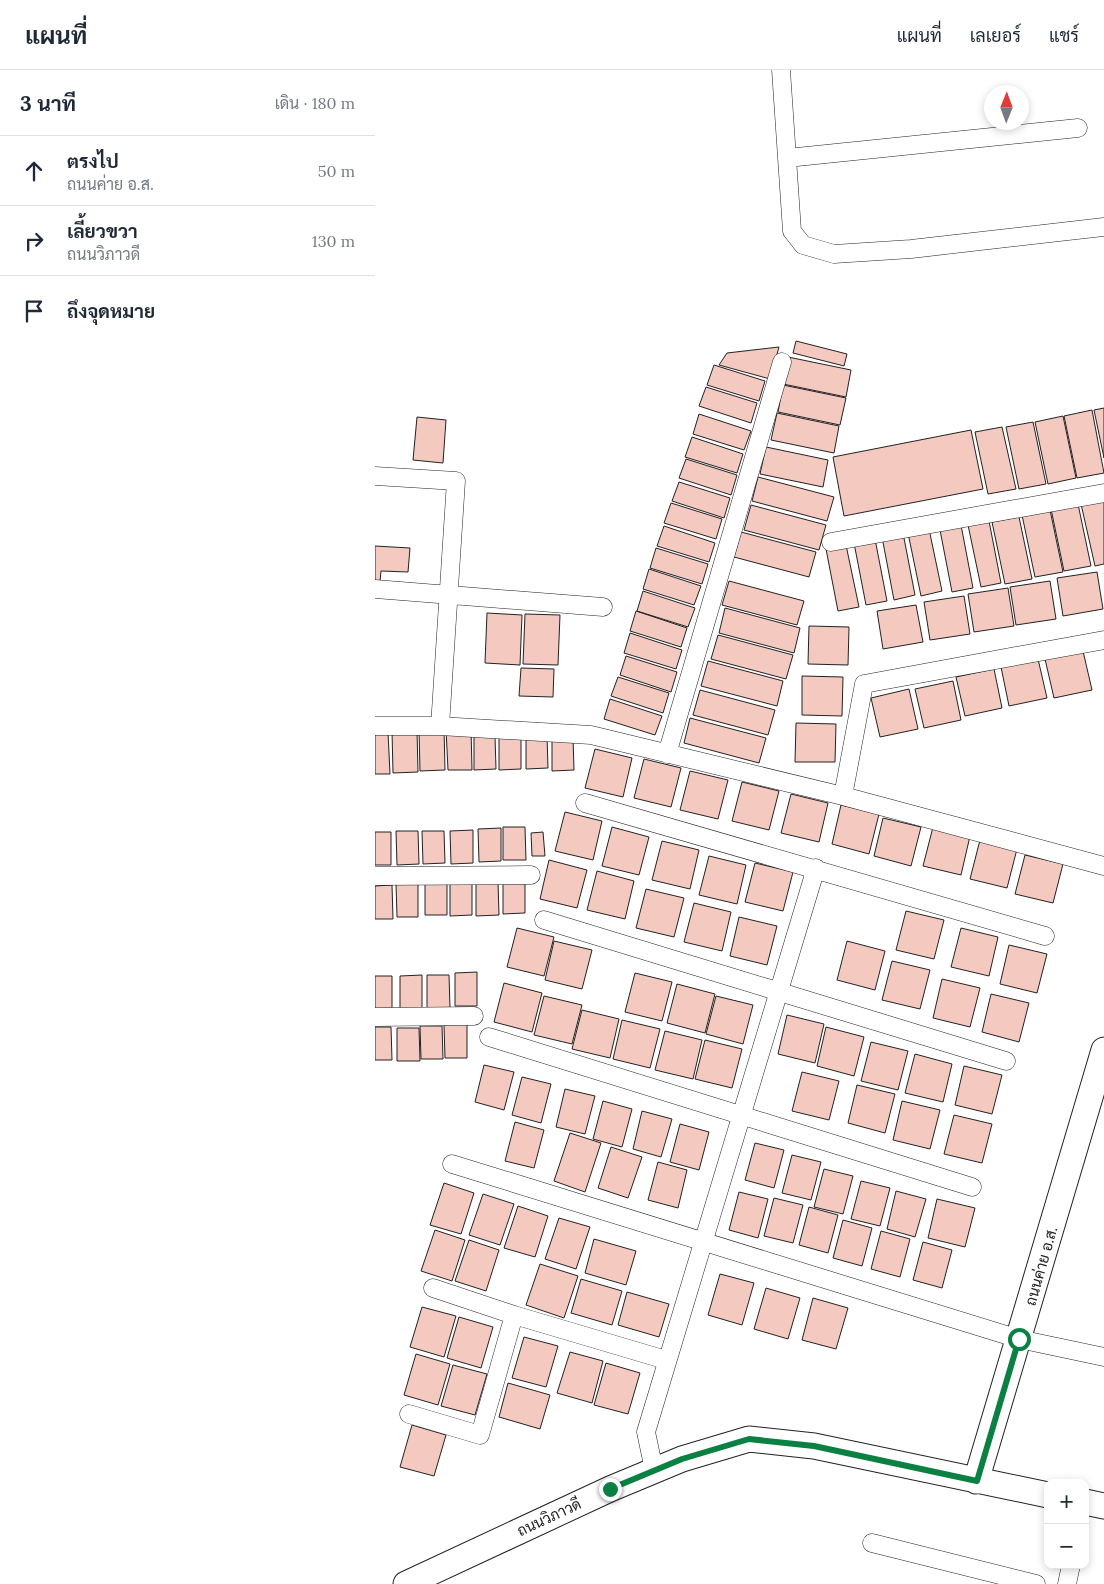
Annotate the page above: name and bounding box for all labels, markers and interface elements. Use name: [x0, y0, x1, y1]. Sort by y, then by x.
text: แผนที่: [25, 20, 87, 51]
text: แผนที่: [897, 24, 942, 47]
text: เลเยอร์: [970, 24, 1021, 47]
text: แชร์: [1049, 24, 1079, 47]
north arrow: [984, 85, 1029, 130]
text: 3 นาที: [20, 90, 76, 117]
text: เดิน · 180 m: [275, 93, 355, 113]
text: ตรงไป: [67, 149, 119, 173]
icon: ahead: [20, 157, 48, 185]
text: 50 m: [318, 161, 355, 181]
text: ถนนค่าย อ.ส.: [67, 174, 154, 194]
text: เลี้ยวขวา: [67, 219, 138, 243]
icon: right: [20, 227, 48, 255]
text: 130 m: [312, 231, 355, 251]
text: ถนนวิภาวดี: [67, 244, 140, 264]
icon: arrive: [20, 297, 48, 325]
text: ถึงจุดหมาย: [67, 299, 155, 323]
street label: ถนนค่าย อ.ส.: [1021, 1224, 1061, 1308]
route start: [1008, 1328, 1031, 1351]
route end: [599, 1478, 622, 1501]
map controls: [1044, 1479, 1089, 1569]
button: +: [1044, 1479, 1089, 1524]
street label: ถนนวิภาวดี: [514, 1494, 584, 1540]
button: −: [1044, 1524, 1089, 1569]

